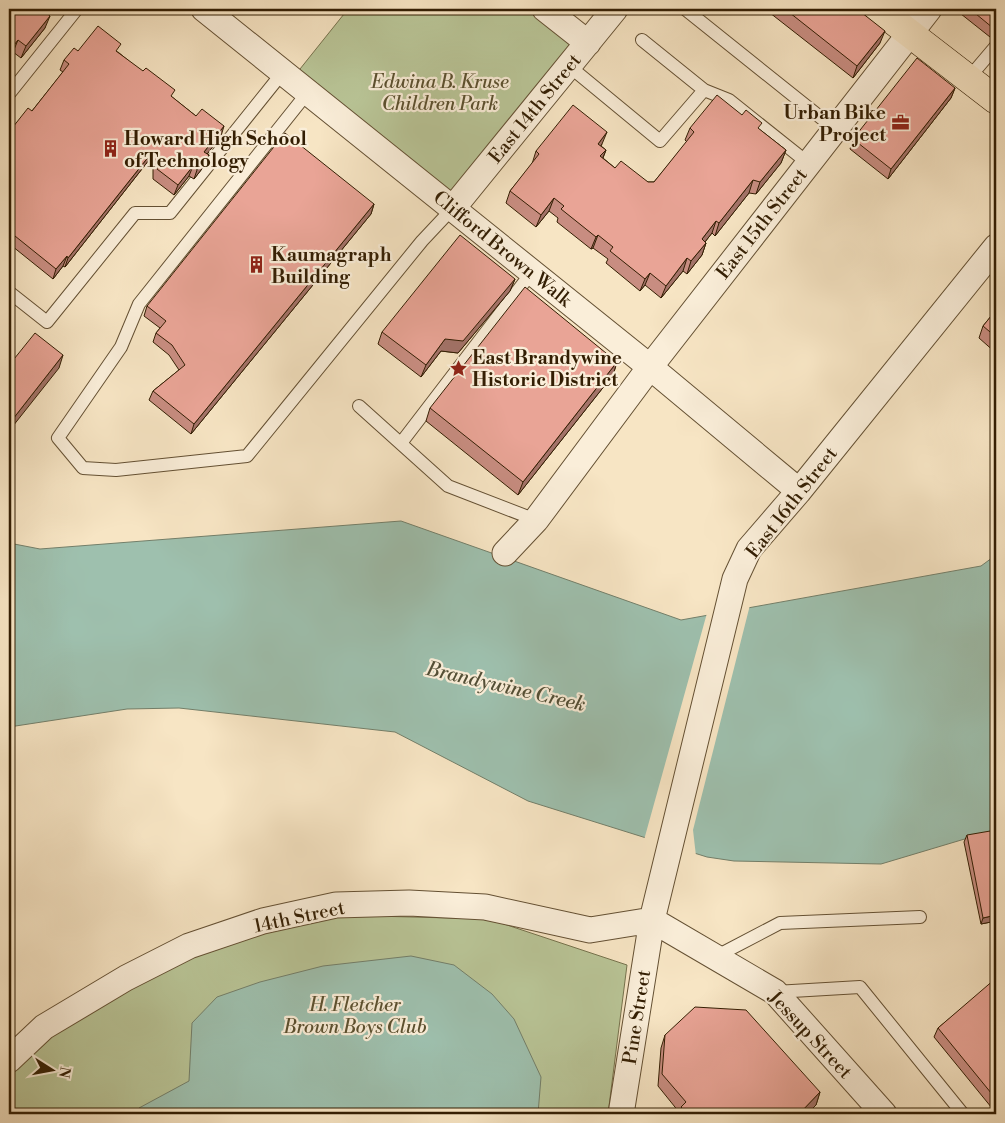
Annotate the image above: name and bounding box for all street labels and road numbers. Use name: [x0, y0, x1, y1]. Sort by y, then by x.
street label: East 14th Street: [483, 49, 587, 168]
street label: East 15th Street: [711, 163, 813, 284]
street label: Clifford Brown Walk: [428, 186, 577, 313]
street label: East 16th Street: [741, 442, 843, 563]
street label: 14th Street: [251, 896, 347, 938]
street label: Pine Street: [618, 968, 656, 1066]
street label: Jessup Street: [763, 985, 857, 1084]

